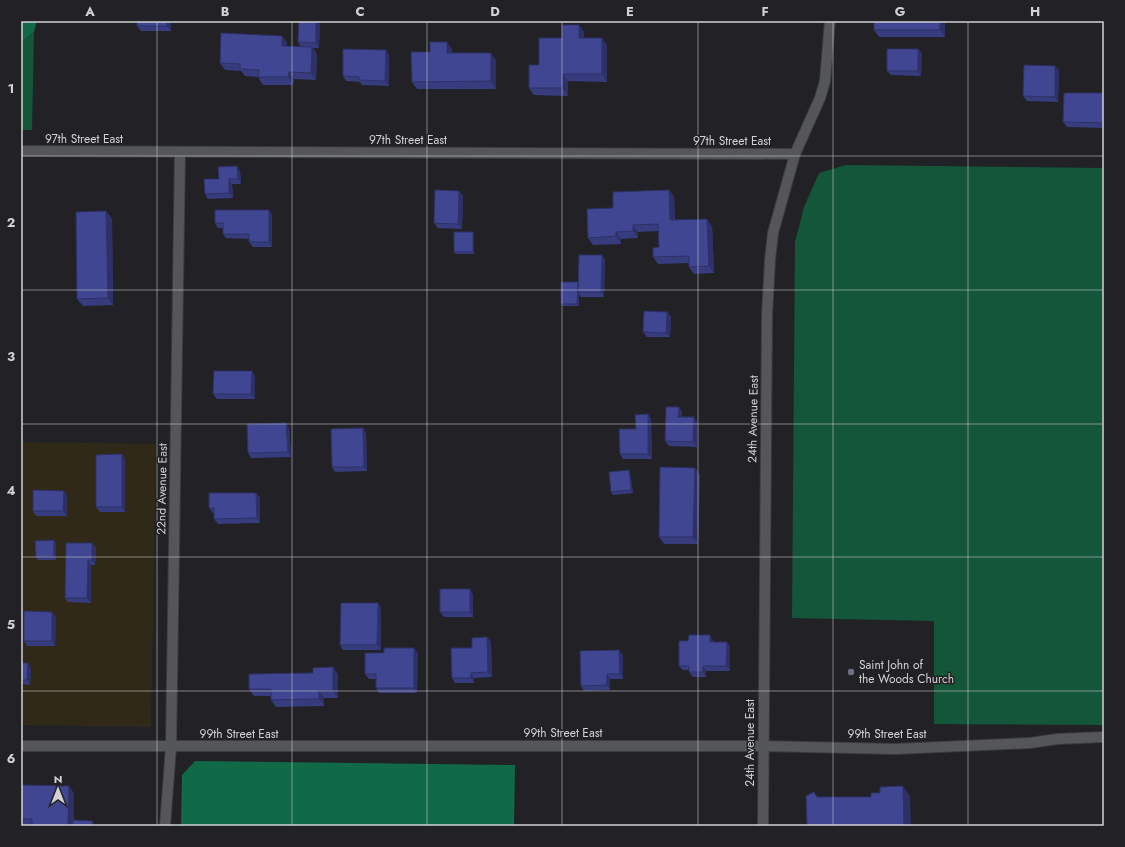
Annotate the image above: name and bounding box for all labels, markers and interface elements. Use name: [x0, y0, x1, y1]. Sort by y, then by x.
text: A: [84, 2, 95, 21]
text: B: [221, 2, 230, 21]
text: C: [355, 2, 365, 21]
text: D: [490, 2, 500, 21]
text: E: [626, 2, 634, 21]
text: F: [761, 2, 769, 21]
text: G: [895, 2, 906, 21]
text: H: [1030, 2, 1040, 21]
text: 1: [8, 79, 14, 98]
street label: 97th Street East: [45, 130, 123, 148]
street label: 97th Street East: [369, 131, 447, 149]
street label: 97th Street East: [693, 132, 771, 150]
text: 2: [7, 213, 15, 232]
text: 3: [7, 347, 15, 366]
street label: 24th Avenue East: [743, 375, 763, 463]
street label: 22nd Avenue East: [152, 443, 172, 535]
text: 4: [6, 481, 16, 500]
text: 5: [7, 615, 15, 634]
place label: Saint John of the Woods Church: [859, 656, 954, 688]
marker: Saint John of the Woods Church: [846, 667, 856, 677]
street label: 24th Avenue East: [741, 699, 759, 787]
street label: 99th Street East: [524, 724, 603, 742]
street label: 99th Street East: [200, 725, 279, 743]
street label: 99th Street East: [848, 725, 927, 743]
text: 6: [7, 749, 16, 768]
north arrow: [38, 769, 78, 809]
text: N: [54, 771, 62, 787]

